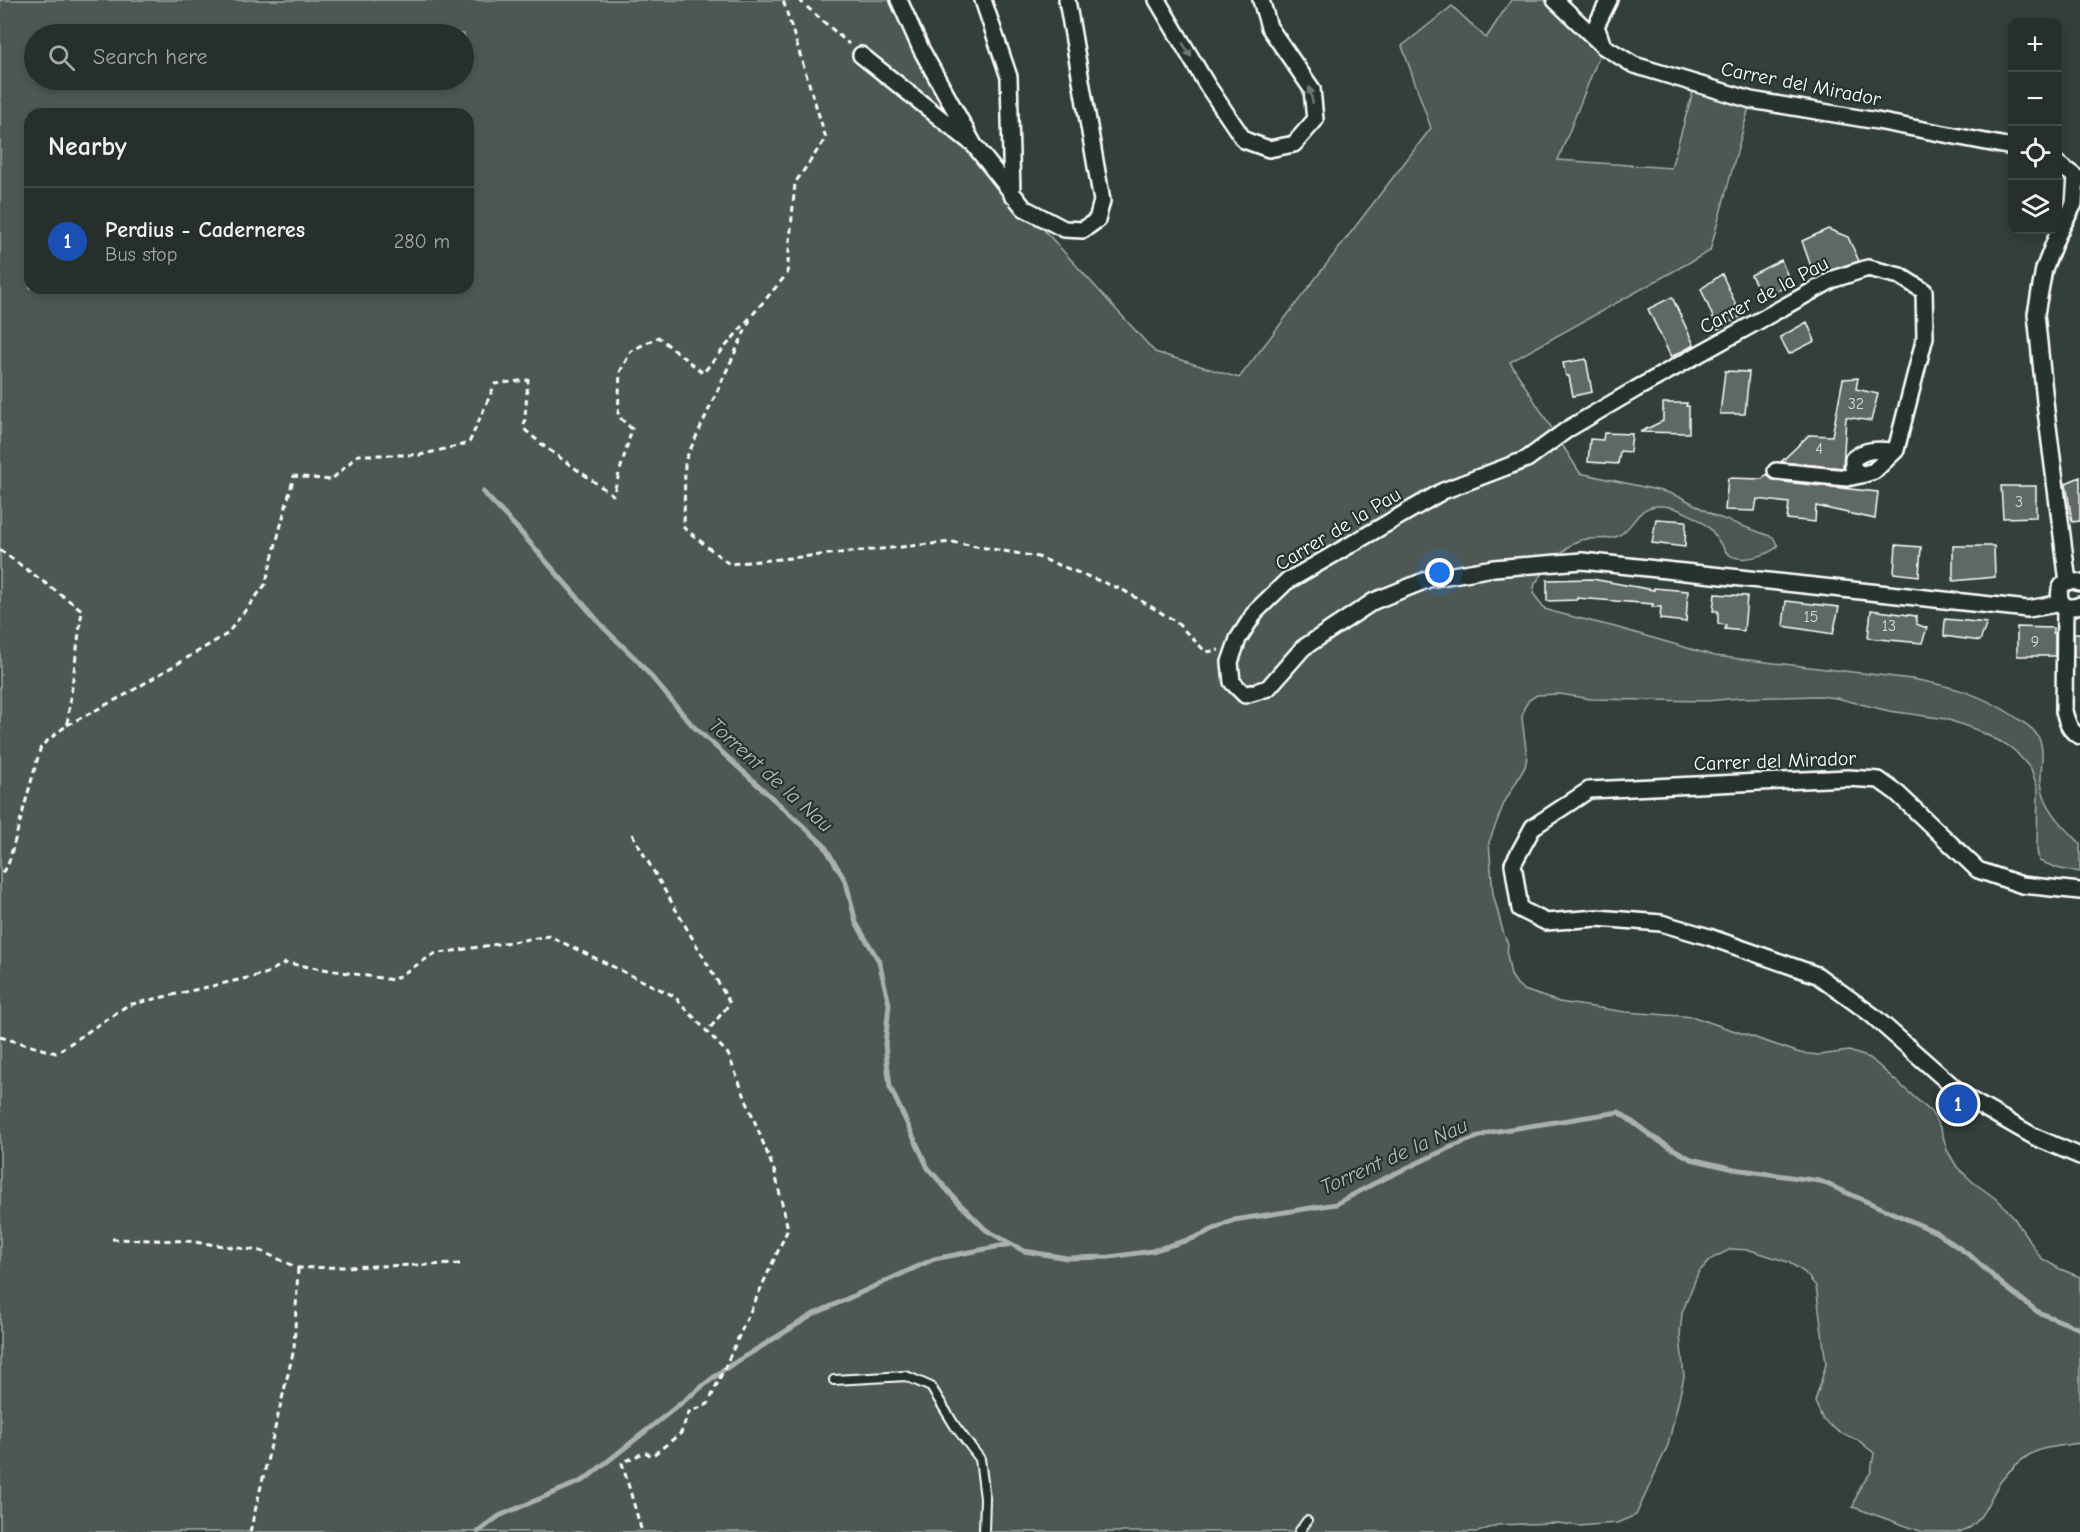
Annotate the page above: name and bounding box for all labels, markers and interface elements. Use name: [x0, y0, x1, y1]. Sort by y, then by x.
map controls: [2008, 18, 2062, 234]
button: +: [2008, 18, 2062, 72]
search box: [24, 24, 474, 90]
icon: search: [45, 41, 78, 74]
one-way arrow: [1181, 42, 1192, 58]
text: Search here: [93, 44, 208, 70]
street label: Carrer del Mirador: [1719, 57, 1883, 111]
button: −: [2008, 72, 2062, 126]
one-way arrow: [1306, 86, 1316, 104]
button: locate: [2008, 126, 2062, 180]
text: Nearby: [48, 132, 127, 162]
button: layers: [2008, 180, 2062, 234]
text: Perdius - Caderneres: [105, 217, 305, 243]
text: 1: [64, 230, 71, 253]
text: 280 m: [394, 230, 450, 253]
text: Bus stop: [105, 243, 177, 266]
street label: Carrer de la Pau: [1696, 251, 1832, 339]
house number: 32: [1848, 395, 1864, 413]
house number: 4: [1815, 440, 1823, 458]
street label: Carrer de la Pau: [1271, 482, 1405, 576]
house number: 3: [2015, 493, 2023, 511]
your location: [1425, 558, 1454, 587]
house number: 15: [1803, 608, 1819, 626]
house number: 13: [1882, 617, 1896, 635]
house number: 9: [2031, 633, 2039, 651]
water label: Torrent de la Nau: [704, 713, 838, 837]
street label: Carrer del Mirador: [1693, 747, 1857, 775]
pin: 1: [1938, 1082, 1978, 1126]
water label: Torrent de la Nau: [1317, 1113, 1471, 1199]

